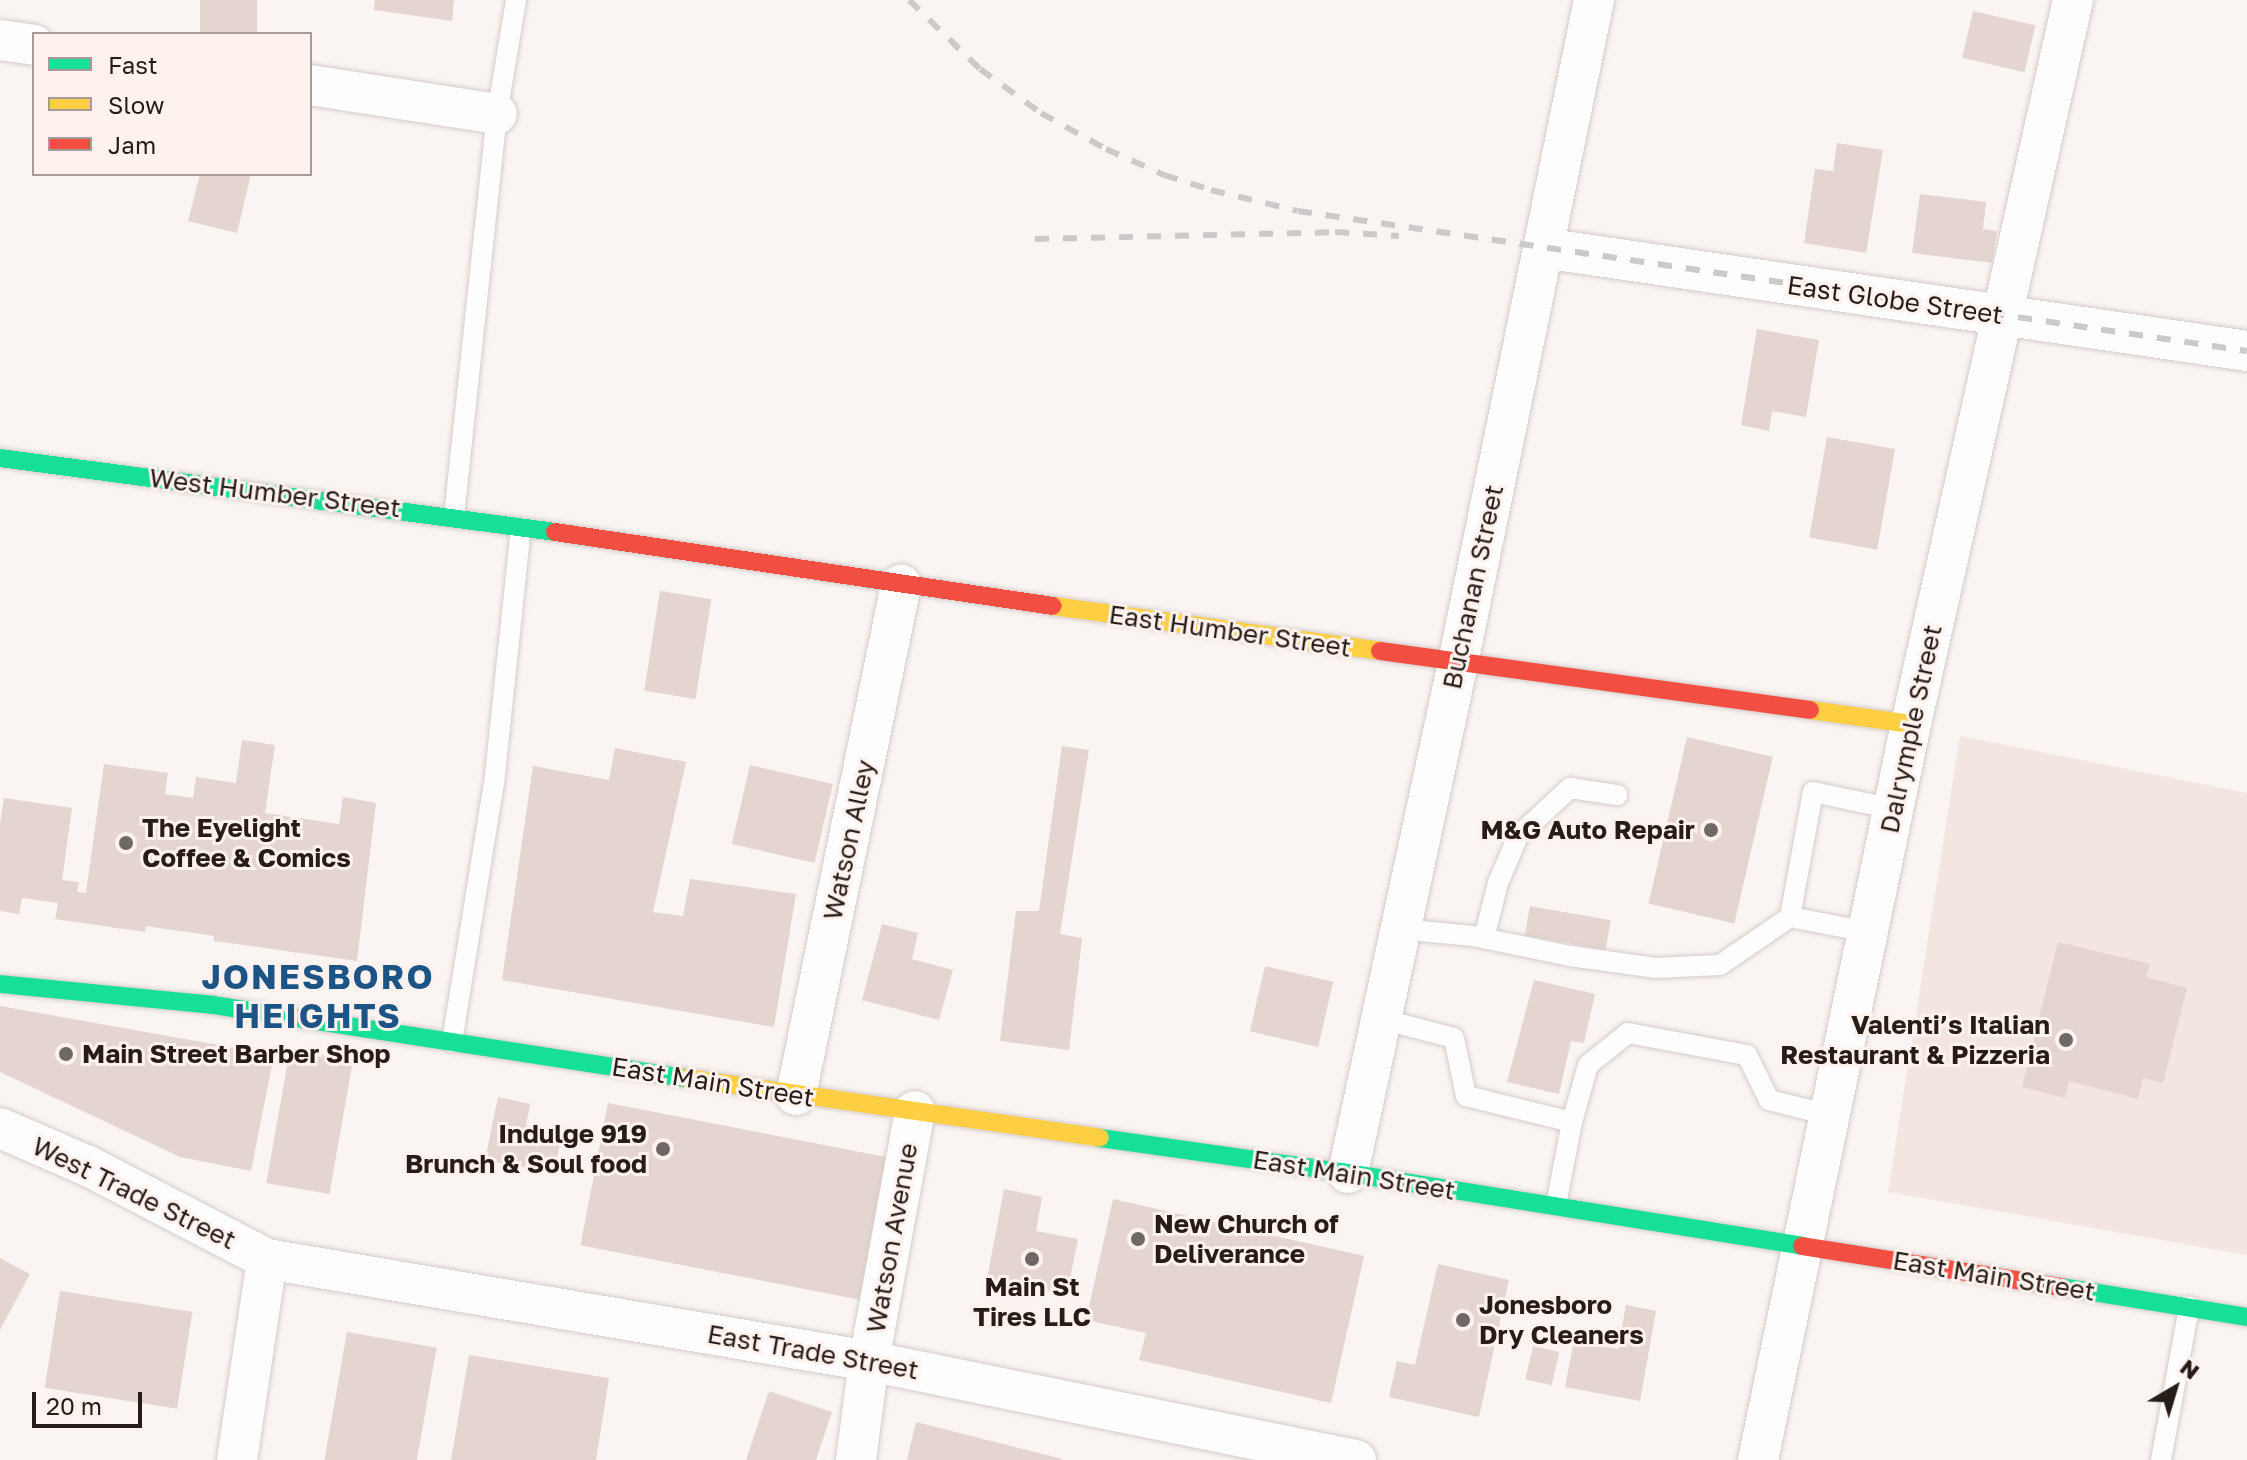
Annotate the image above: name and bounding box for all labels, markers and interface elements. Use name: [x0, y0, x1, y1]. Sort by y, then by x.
legend: [32, 32, 312, 176]
text: Fast: [108, 50, 158, 79]
text: Slow: [108, 90, 164, 119]
text: Jam: [108, 130, 156, 159]
street label: East Globe Street: [1785, 269, 2005, 331]
street label: West Humber Street: [148, 462, 402, 524]
street label: Buchanan Street: [1436, 482, 1510, 692]
street label: East Humber Street: [1107, 599, 1353, 663]
street label: Dalrymple Street: [1874, 622, 1948, 836]
street label: Watson Alley: [817, 757, 881, 923]
place label: The Eyelight Coffee & Comics: [142, 812, 351, 874]
place label: M&G Auto Repair: [1480, 814, 1695, 846]
marker: M&G Auto Repair: [1702, 821, 1720, 839]
marker: The Eyelight Coffee & Comics: [117, 834, 135, 852]
district label: JONESBORO HEIGHTS: [201, 956, 435, 1036]
place label: Valenti’s Italian Restaurant & Pizzeria: [1780, 1009, 2050, 1070]
marker: Valenti’s Italian Restaurant & Pizzeria: [2057, 1031, 2075, 1049]
place label: Main Street Barber Shop: [82, 1038, 391, 1070]
marker: Main Street Barber Shop: [57, 1045, 75, 1063]
street label: East Main Street: [610, 1051, 816, 1113]
place label: Indulge 919 Brunch & Soul food: [405, 1118, 647, 1180]
street label: West Trade Street: [27, 1130, 241, 1256]
marker: Indulge 919 Brunch & Soul food: [654, 1140, 672, 1158]
street label: Watson Avenue: [860, 1141, 924, 1335]
street label: East Main Street: [1251, 1144, 1457, 1206]
place label: New Church of Deliverance: [1154, 1208, 1339, 1270]
marker: New Church of Deliverance: [1129, 1230, 1147, 1248]
street label: East Main Street: [1891, 1245, 2097, 1307]
marker: Main St Tires LLC: [1023, 1250, 1041, 1268]
place label: Main St Tires LLC: [973, 1271, 1091, 1332]
place label: Jonesboro Dry Cleaners: [1479, 1289, 1644, 1350]
marker: Jonesboro Dry Cleaners: [1454, 1311, 1472, 1329]
street label: East Trade Street: [705, 1318, 921, 1386]
north arrow: [2135, 1348, 2215, 1428]
text: N: [2175, 1353, 2205, 1384]
scale bar: [36, 1376, 146, 1426]
text: 20 m: [46, 1391, 102, 1420]

